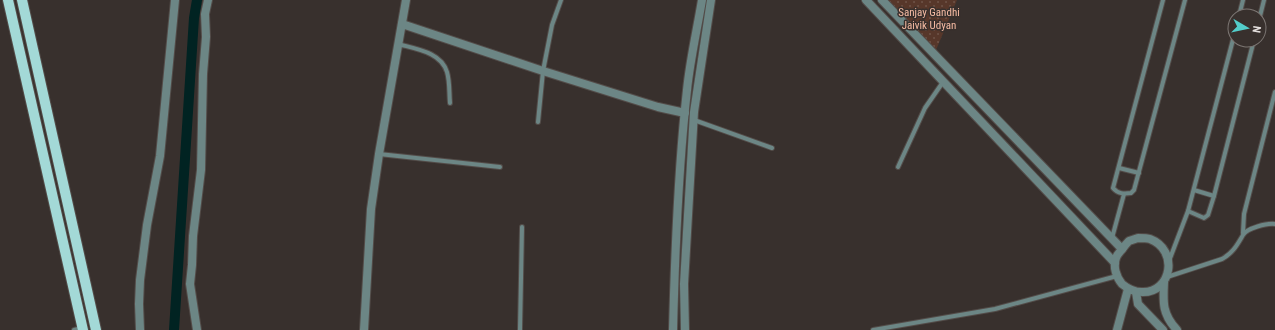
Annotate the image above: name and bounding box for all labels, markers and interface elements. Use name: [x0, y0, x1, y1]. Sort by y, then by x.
park label: Sanjay Gandhi Jaivik Udyan: [898, 6, 960, 32]
north arrow: [1227, 8, 1267, 48]
text: N: [1249, 25, 1263, 34]

